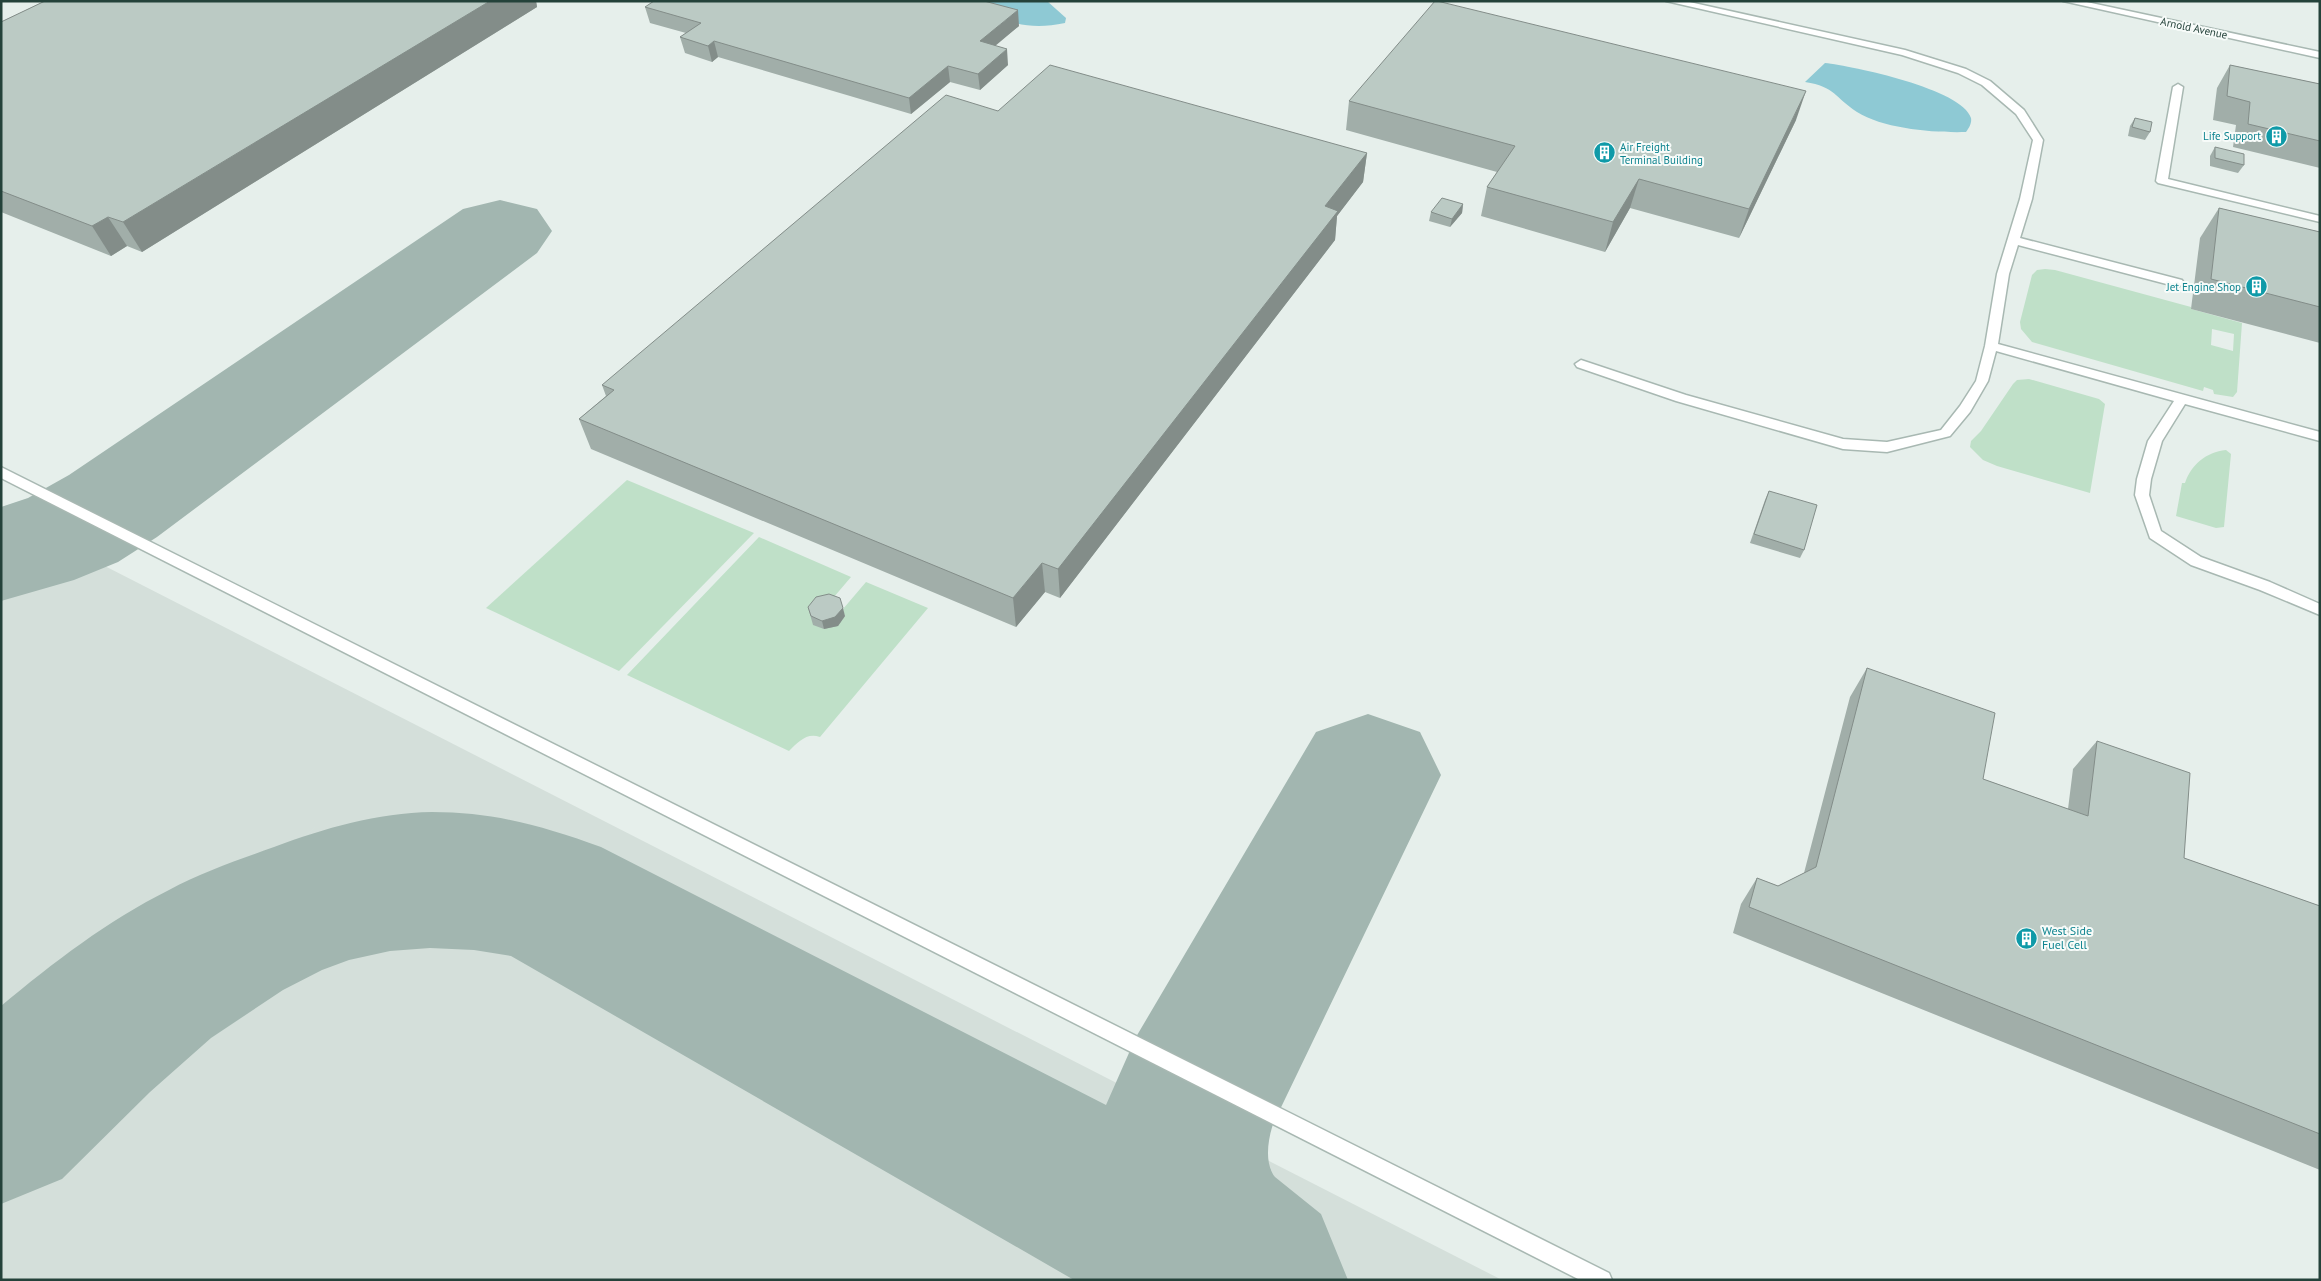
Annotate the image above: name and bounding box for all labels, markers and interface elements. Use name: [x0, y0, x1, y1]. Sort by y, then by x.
street label: Arnold Avenue: [2159, 14, 2229, 42]
building icon: Life Support: [2265, 124, 2289, 148]
place label: Life Support: [2203, 129, 2261, 143]
place label: Air Freight Terminal Building: [1620, 140, 1703, 167]
building icon: Air Freight Terminal Building: [1592, 141, 1616, 165]
building icon: Jet Engine Shop: [2245, 275, 2269, 299]
place label: Jet Engine Shop: [2166, 280, 2241, 294]
place label: West Side Fuel Cell: [2042, 923, 2092, 952]
building icon: West Side Fuel Cell: [2014, 926, 2038, 950]

